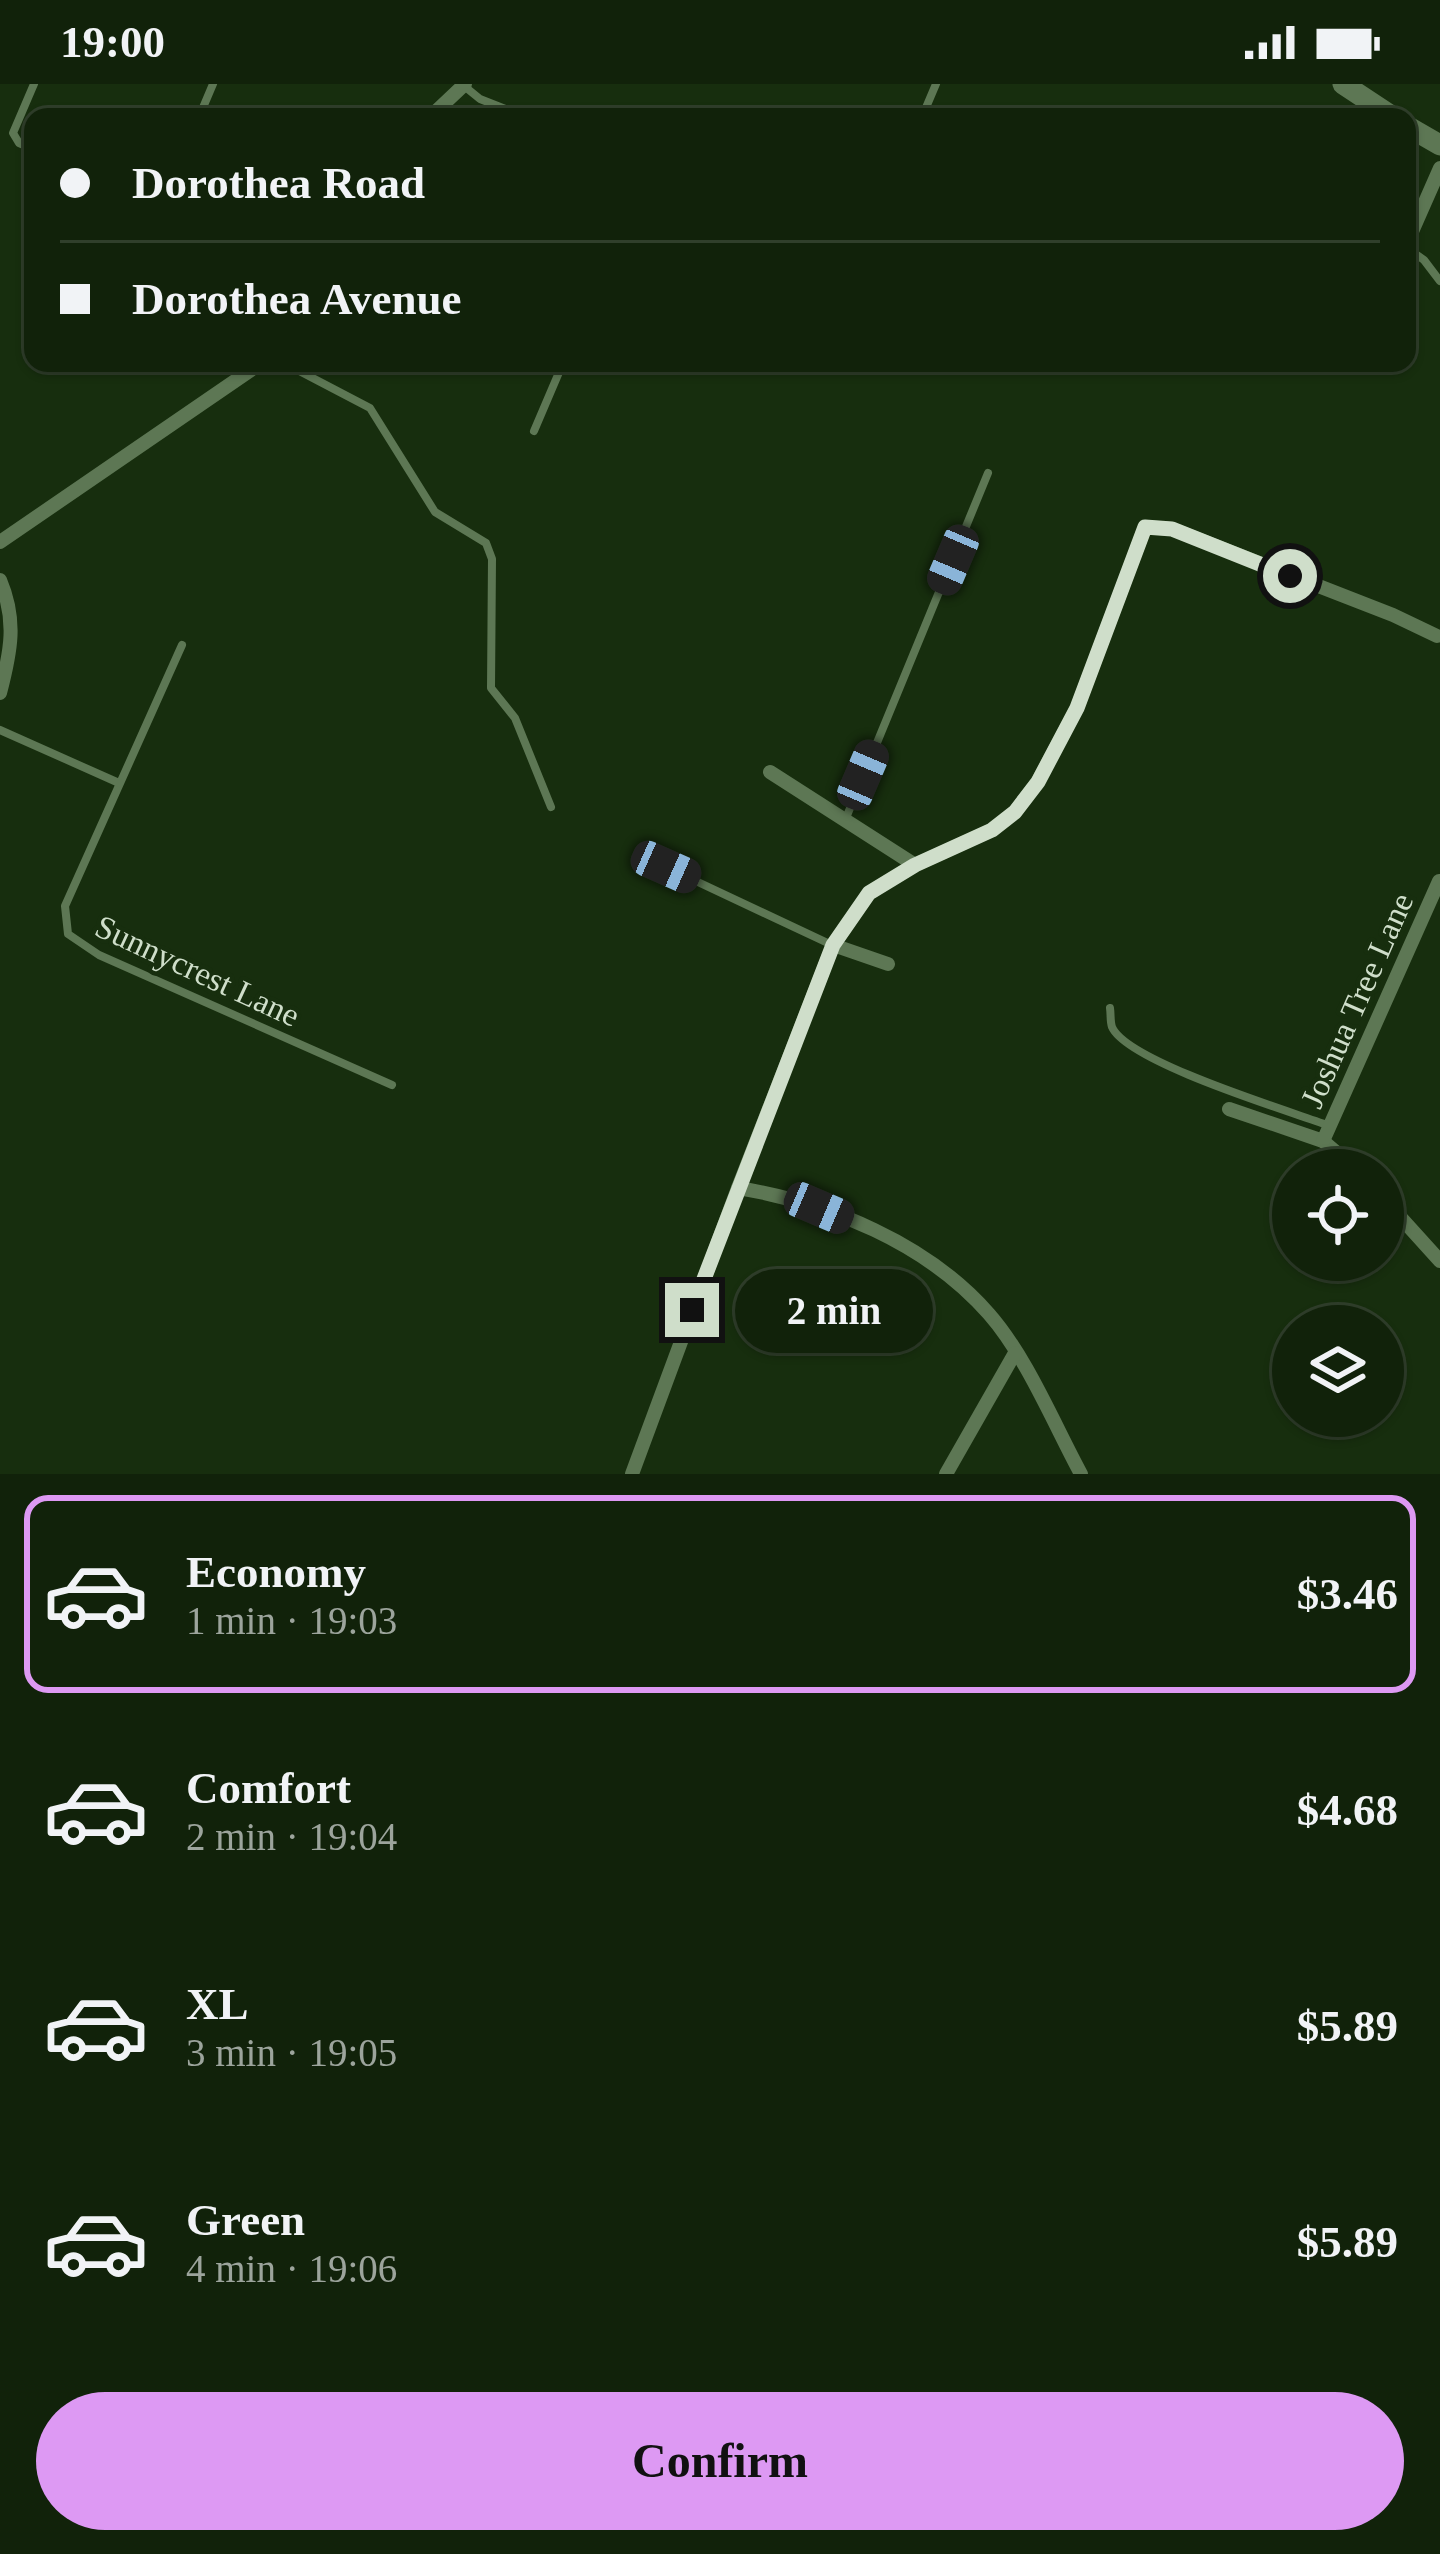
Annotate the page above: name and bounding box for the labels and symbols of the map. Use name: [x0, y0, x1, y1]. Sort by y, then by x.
car: [922, 520, 984, 600]
route start: [1263, 549, 1317, 603]
car: [832, 735, 894, 815]
car: [626, 836, 706, 898]
street label: Joshua Tree Lane: [1293, 888, 1420, 1113]
street label: Sunnycrest Lane: [90, 908, 305, 1034]
car: [779, 1177, 859, 1239]
callout: 2 min: [734, 1268, 932, 1352]
route end: [665, 1283, 719, 1337]

